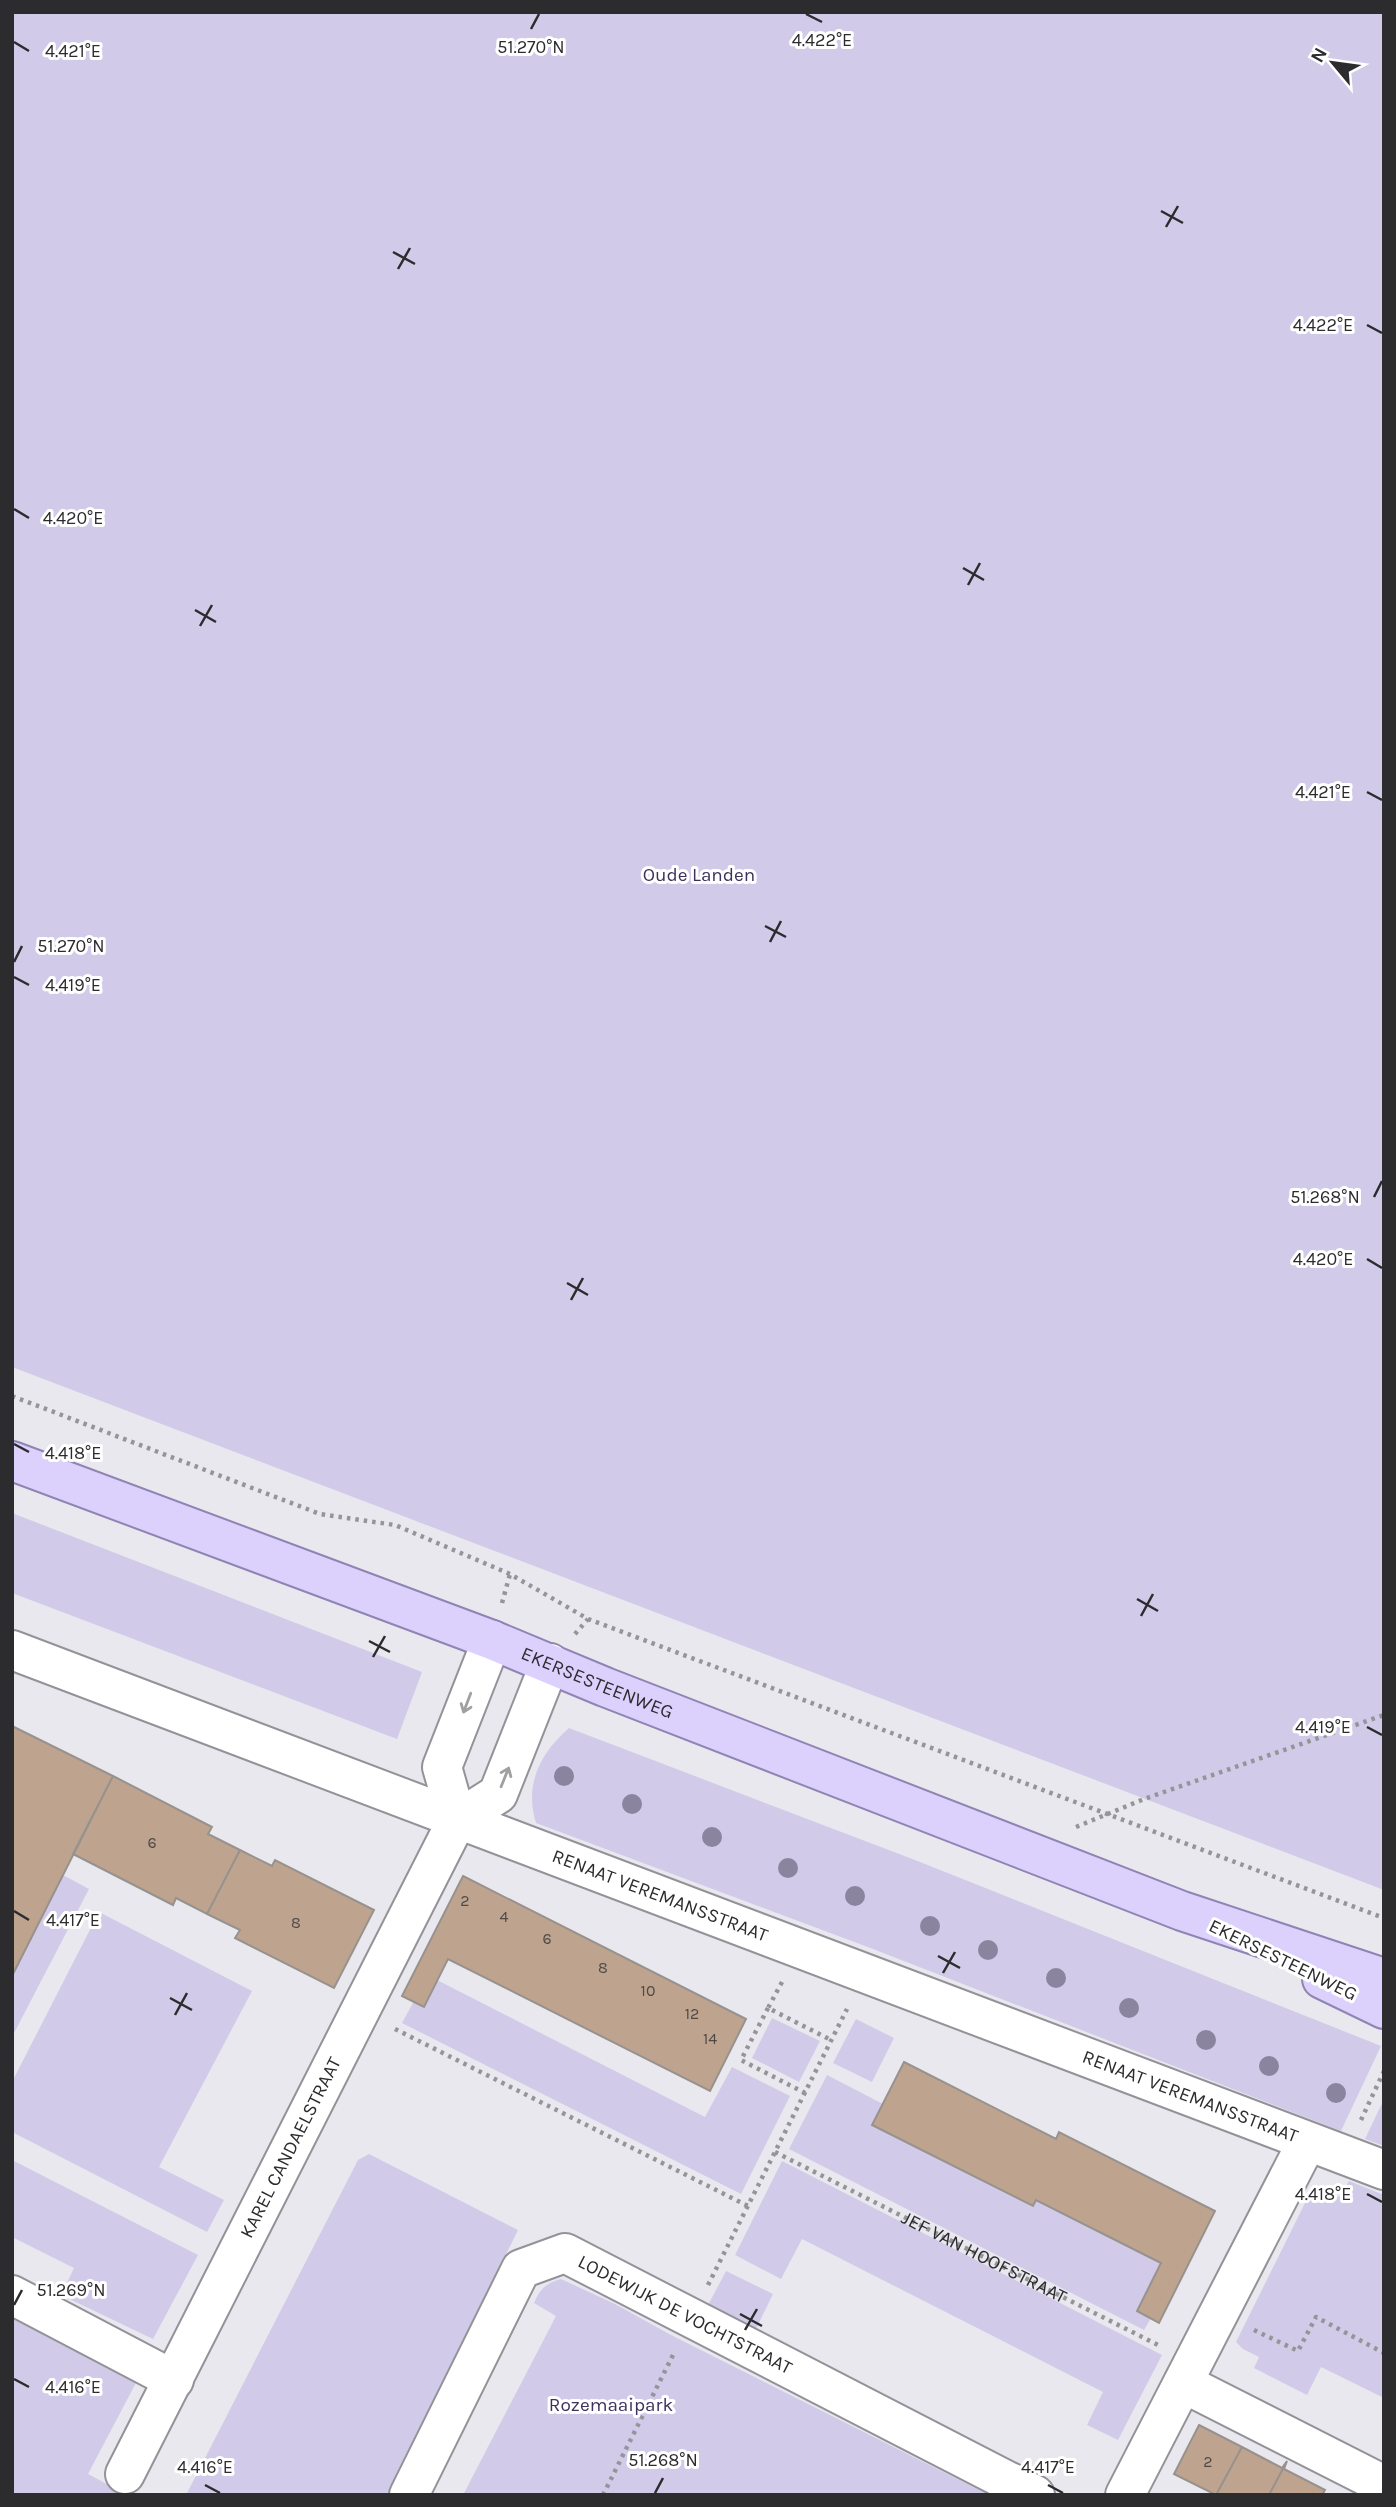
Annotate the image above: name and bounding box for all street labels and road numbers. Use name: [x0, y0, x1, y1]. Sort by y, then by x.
street label: EKERSESTEENWEG: [518, 1642, 676, 1723]
street label: RENAAT VEREMANSSTRAAT: [549, 1845, 771, 1947]
street label: EKERSESTEENWEG: [1205, 1915, 1361, 2005]
street label: RENAAT VEREMANSSTRAAT: [1079, 2046, 1302, 2148]
street label: KAREL CANDAELSTRAAT: [236, 2053, 346, 2242]
street label: JEF VAN HOOFSTRAAT: [898, 2207, 1071, 2308]
street label: LODEWIJK DE VOCHTSTRAAT: [574, 2250, 796, 2379]

